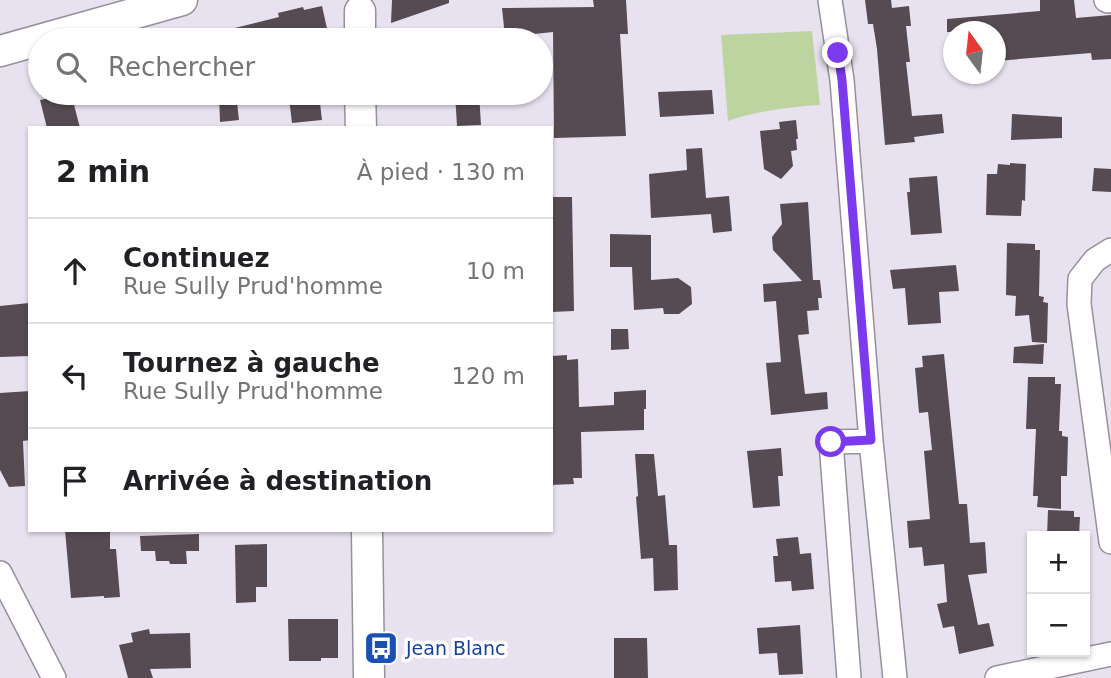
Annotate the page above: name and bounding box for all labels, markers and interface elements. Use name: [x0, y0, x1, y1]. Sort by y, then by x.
north arrow: [943, 21, 1006, 84]
search box: [28, 28, 553, 105]
route end: [822, 37, 853, 68]
icon: search: [52, 48, 90, 86]
text: Rechercher: [108, 52, 255, 82]
text: 2 min: [56, 154, 150, 189]
text: À pied · 130 m: [357, 159, 525, 185]
text: Continuez: [123, 243, 270, 273]
icon: ahead: [56, 252, 94, 290]
text: 10 m: [466, 258, 525, 284]
text: Rue Sully Prud'homme: [123, 273, 383, 299]
text: Tournez à gauche: [123, 348, 380, 378]
icon: left: [56, 357, 94, 395]
text: 120 m: [451, 363, 525, 389]
text: Rue Sully Prud'homme: [123, 378, 383, 404]
route start: [815, 426, 846, 457]
icon: arrive: [56, 462, 94, 500]
text: Arrivée à destination: [123, 466, 432, 496]
map controls: [1027, 531, 1090, 657]
button: +: [1027, 531, 1090, 594]
button: −: [1027, 594, 1090, 657]
bus stop icon: Jean Blanc: [362, 629, 400, 667]
place label: Jean Blanc: [405, 637, 505, 659]

